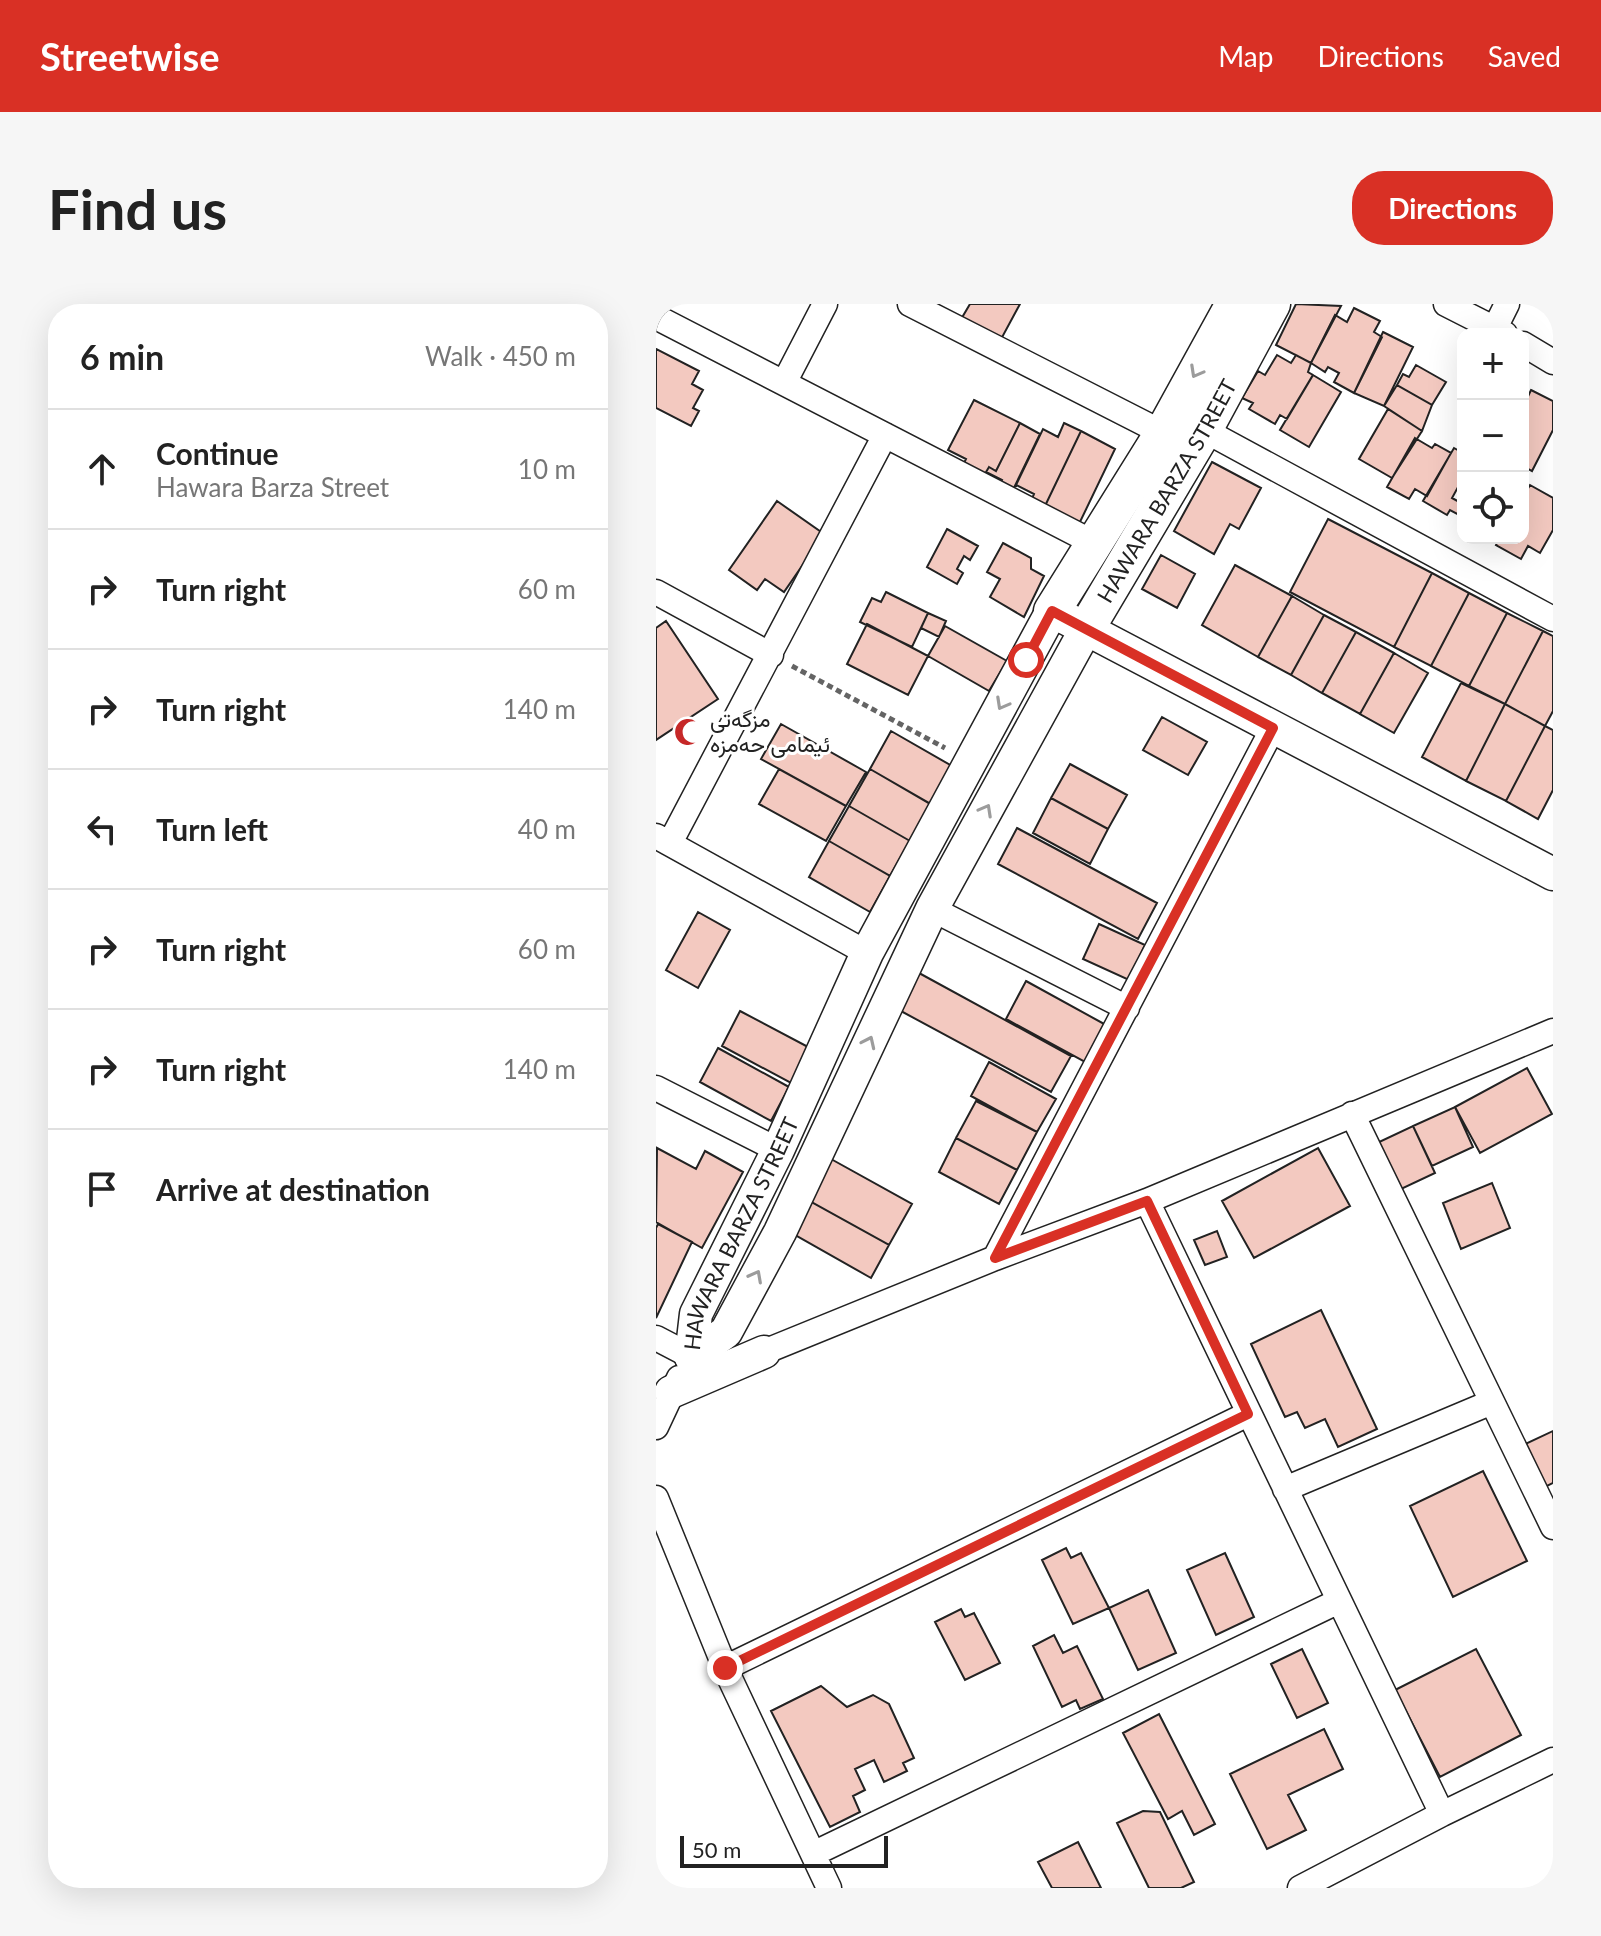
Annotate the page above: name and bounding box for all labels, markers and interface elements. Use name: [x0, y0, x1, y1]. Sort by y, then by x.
text: Streetwise: [40, 33, 219, 79]
text: Map: [1218, 39, 1273, 73]
text: Directions: [1317, 39, 1444, 73]
text: Saved: [1488, 39, 1561, 73]
button: Directions: [1352, 171, 1553, 245]
text: Find us: [48, 175, 227, 242]
map controls: [1457, 328, 1529, 544]
button: +: [1457, 328, 1529, 400]
text: 6 min: [80, 336, 164, 377]
text: Walk · 450 m: [425, 340, 576, 372]
one-way arrow: [1190, 364, 1206, 378]
street label: HAWARA BARZA STREET: [1091, 374, 1242, 607]
button: −: [1457, 400, 1529, 472]
text: Continue: [156, 435, 279, 471]
icon: ahead: [80, 447, 124, 491]
text: 10 m: [518, 453, 576, 485]
text: Hawara Barza Street: [156, 471, 389, 503]
button: locate: [1457, 472, 1529, 544]
icon: right: [80, 567, 124, 611]
text: Turn right: [156, 571, 286, 607]
text: 60 m: [518, 573, 576, 605]
route start: [1008, 642, 1044, 678]
icon: right: [80, 687, 124, 731]
text: Turn right: [156, 691, 286, 727]
text: 140 m: [503, 693, 576, 725]
one-way arrow: [996, 696, 1011, 711]
place label: مزگەتی ئیمامی حەمزە: [710, 705, 830, 758]
mosque icon: مزگەتی ئیمامی حەمزە: [673, 717, 703, 747]
one-way arrow: [976, 804, 992, 819]
icon: left: [80, 807, 124, 851]
text: Turn left: [156, 811, 268, 847]
text: 40 m: [518, 813, 576, 845]
icon: right: [80, 927, 124, 971]
text: Turn right: [156, 931, 286, 967]
text: 60 m: [518, 933, 576, 965]
one-way arrow: [859, 1036, 875, 1051]
icon: right: [80, 1047, 124, 1091]
text: Turn right: [156, 1051, 286, 1087]
text: 140 m: [503, 1053, 576, 1085]
street label: HAWARA BARZA STREET: [678, 1113, 804, 1352]
icon: arrive: [80, 1167, 124, 1211]
text: Arrive at destination: [156, 1171, 430, 1207]
one-way arrow: [747, 1270, 762, 1285]
route end: [707, 1650, 743, 1686]
scale bar: [680, 1832, 888, 1868]
text: 50 m: [692, 1836, 741, 1863]

